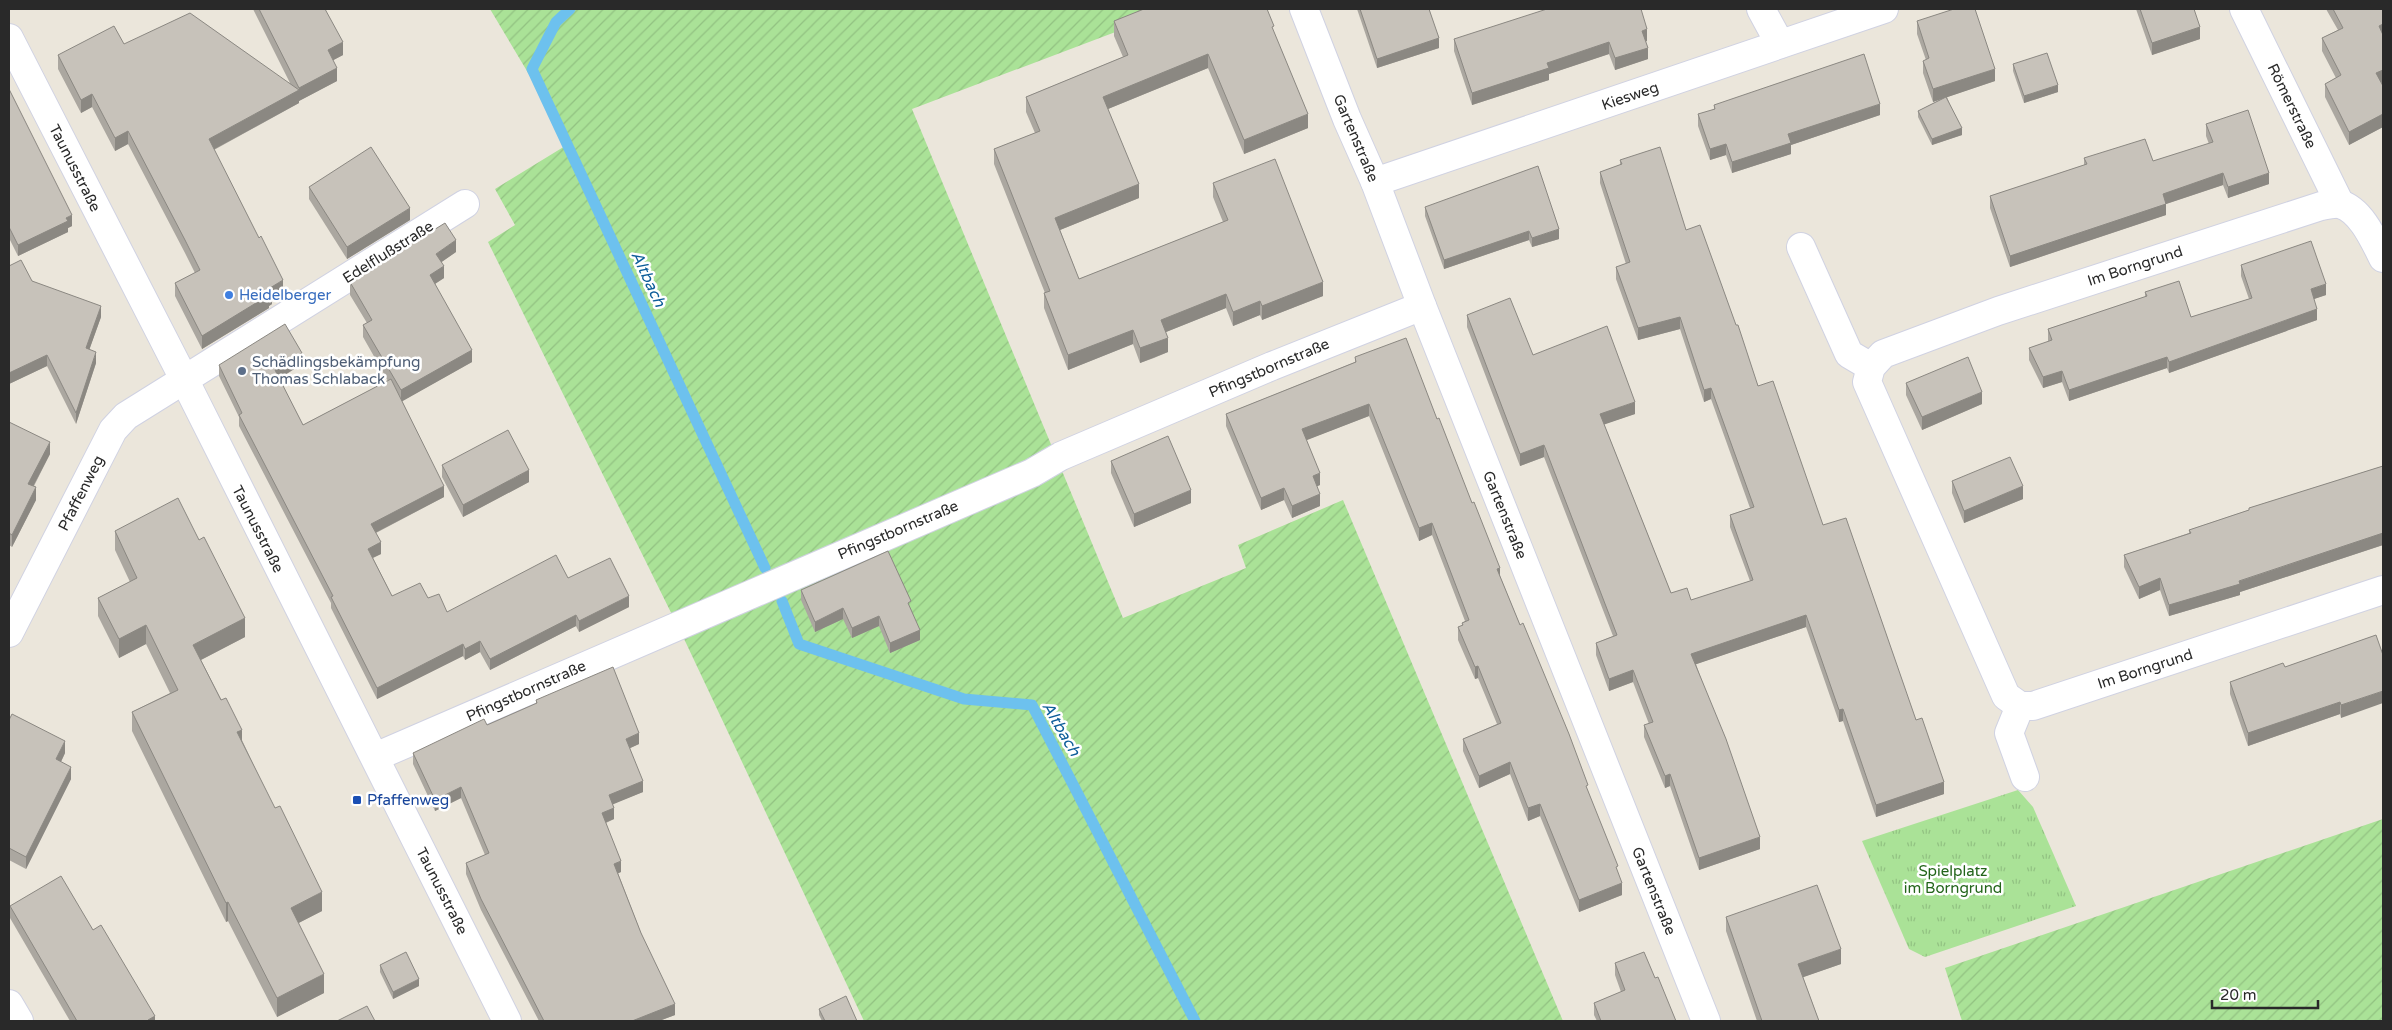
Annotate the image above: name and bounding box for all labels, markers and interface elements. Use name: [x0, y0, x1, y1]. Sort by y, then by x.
street label: Römerstraße: [2264, 60, 2320, 152]
street label: Kiesweg: [1599, 78, 1661, 114]
street label: Gartenstraße: [1329, 91, 1383, 185]
street label: Taunusstraße: [45, 121, 105, 215]
street label: Edelflußstraße: [339, 217, 437, 287]
street label: Im Borngrund: [2085, 242, 2185, 290]
water label: Altbach: [626, 248, 670, 311]
place label: Heidelberger: [239, 286, 331, 304]
marker: Heidelberger: [223, 289, 235, 301]
street label: Pfingstbornstraße: [1206, 334, 1332, 402]
place label: Schädlingsbekämpfung Thomas Schlaback: [252, 353, 421, 388]
marker: Schädlingsbekämpfung Thomas Schlaback: [236, 365, 248, 377]
street label: Pfaffenweg: [54, 452, 108, 534]
street label: Gartenstraße: [1479, 468, 1531, 562]
street label: Taunusstraße: [228, 482, 288, 576]
street label: Pfingstbornstraße: [835, 496, 961, 564]
street label: Im Borngrund: [2095, 645, 2195, 693]
street label: Pfingstbornstraße: [463, 656, 589, 726]
water label: Altbach: [1038, 698, 1085, 761]
place label: Pfaffenweg: [367, 791, 449, 809]
marker: Pfaffenweg: [351, 794, 363, 806]
street label: Taunusstraße: [412, 844, 472, 938]
street label: Gartenstraße: [1628, 844, 1680, 938]
park label: Spielplatz im Borngrund: [1904, 862, 2002, 897]
scale bar: [2212, 978, 2318, 1010]
text: 20 m: [2220, 986, 2257, 1004]

